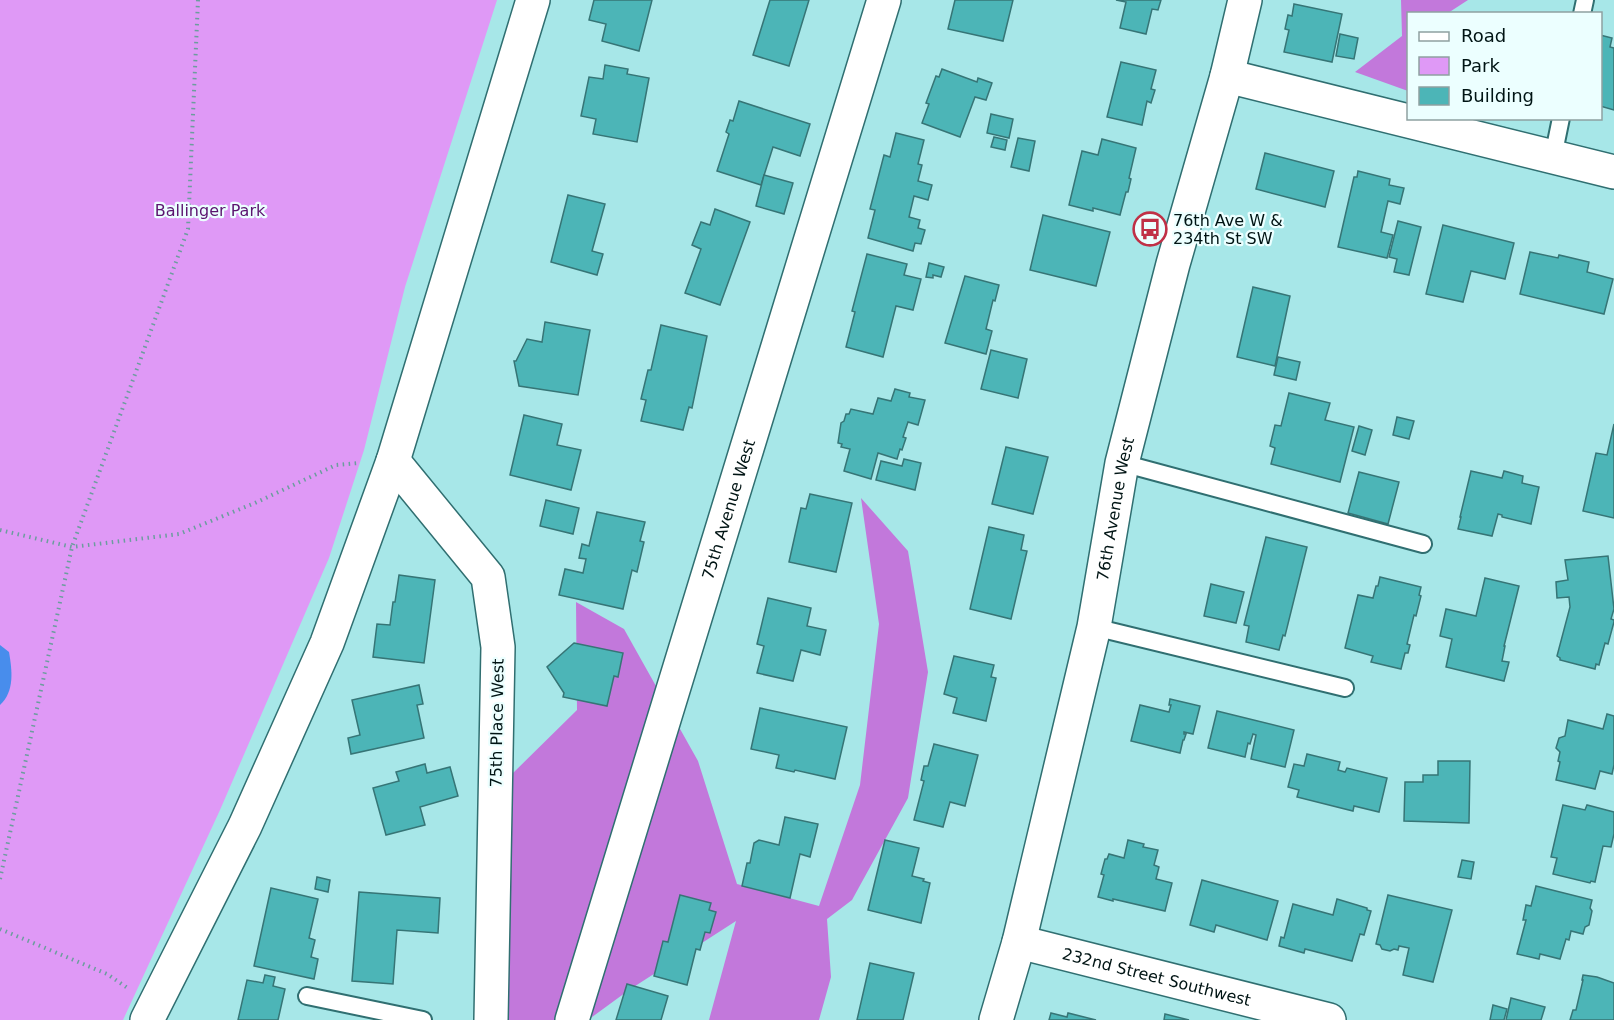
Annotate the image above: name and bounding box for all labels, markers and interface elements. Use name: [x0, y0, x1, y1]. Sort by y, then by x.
legend: [1407, 12, 1602, 120]
text: Road: [1461, 25, 1506, 46]
text: Park: [1461, 55, 1500, 76]
text: Building: [1461, 85, 1534, 106]
park label: Ballinger Park: [155, 201, 266, 220]
bus stop icon: 76th Ave W & 234th St SW: [1132, 211, 1168, 247]
place label: 76th Ave W & 234th St SW: [1173, 211, 1283, 248]
street label: 76th Avenue West: [1093, 435, 1138, 582]
street label: 75th Avenue West: [698, 437, 759, 582]
street label: 75th Place West: [486, 658, 508, 788]
street label: 232nd Street Southwest: [1060, 944, 1253, 1010]

